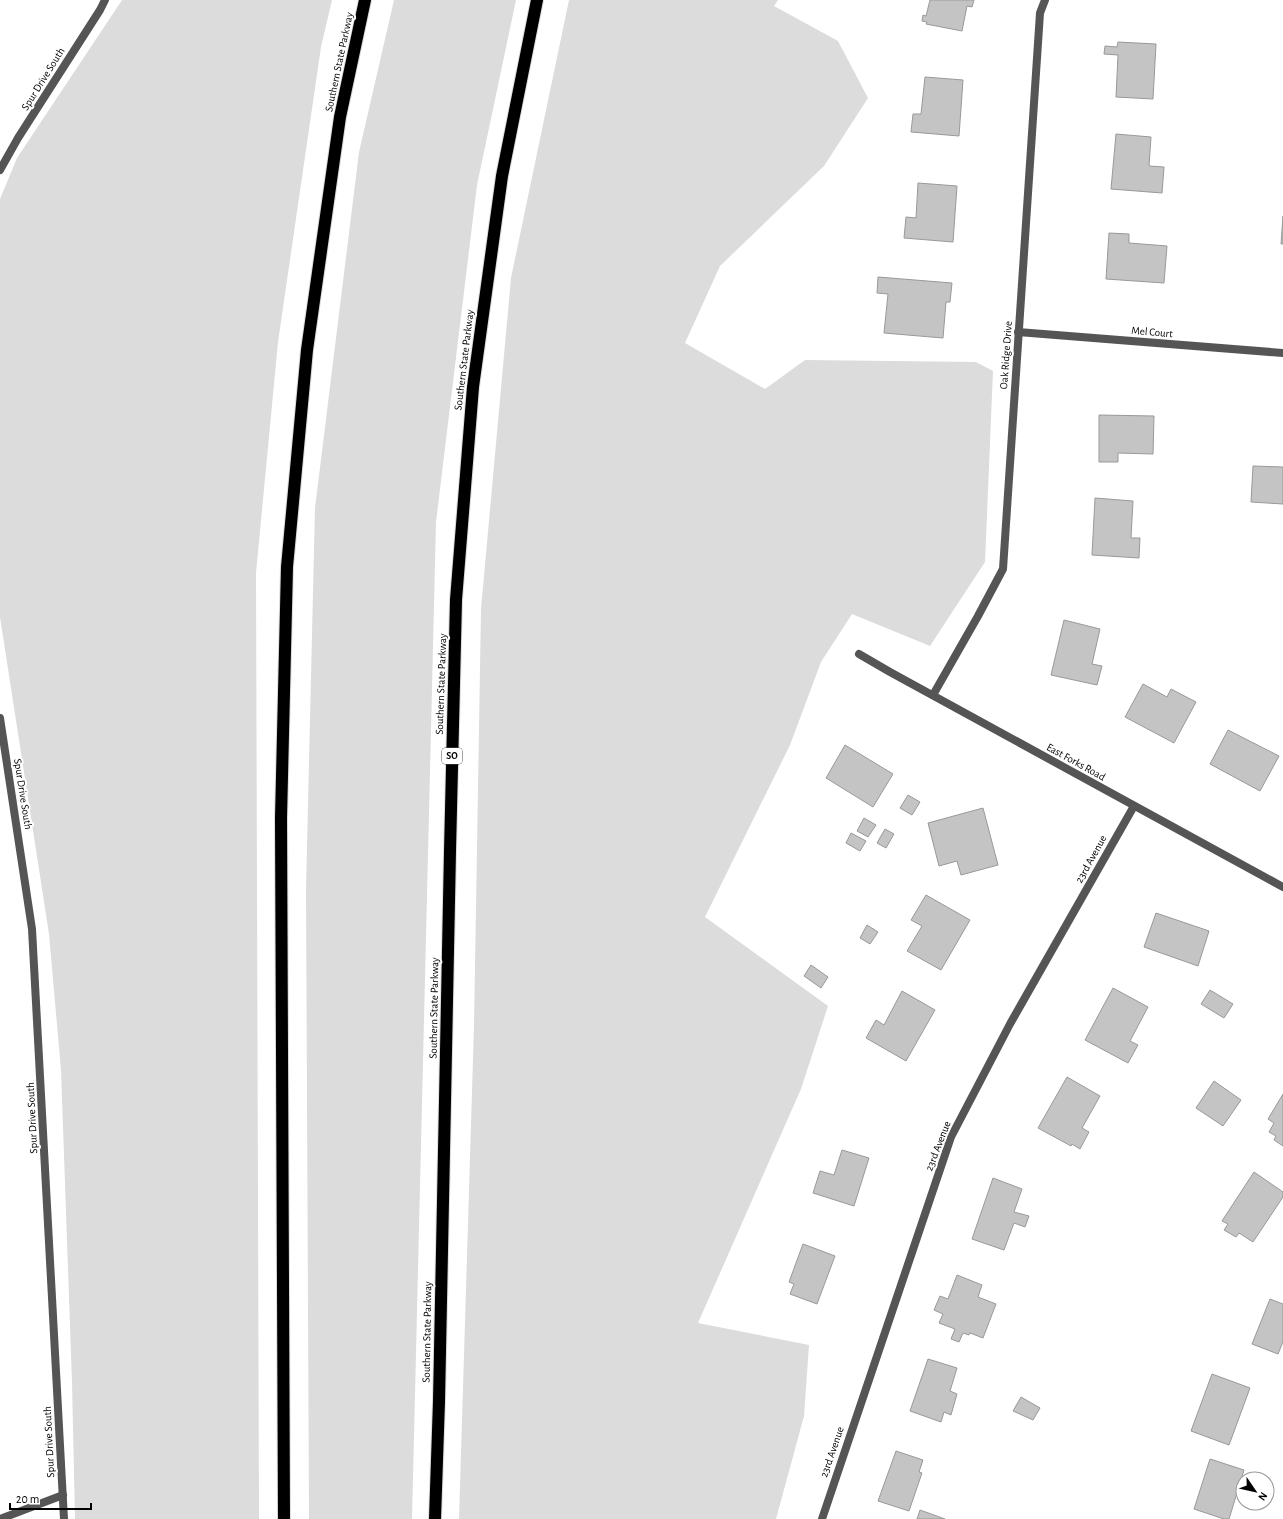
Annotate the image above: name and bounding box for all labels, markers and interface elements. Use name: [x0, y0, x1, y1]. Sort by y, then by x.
street label: Southern State Parkway: [323, 11, 355, 113]
street label: Spur Drive South: [19, 46, 67, 112]
street label: Southern State Parkway: [452, 309, 476, 411]
street label: Oak Ridge Drive: [998, 320, 1014, 390]
street label: Mel Court: [1131, 325, 1174, 339]
street label: Southern State Parkway: [434, 633, 448, 735]
street label: East Forks Road: [1045, 741, 1108, 783]
road number: SO: [442, 748, 462, 764]
street label: Spur Drive South: [12, 758, 34, 830]
street label: 23rd Avenue: [1073, 833, 1109, 885]
street label: Southern State Parkway: [428, 957, 440, 1059]
street label: Spur Drive South: [25, 1082, 39, 1154]
street label: 23rd Avenue: [923, 1119, 953, 1173]
street label: Southern State Parkway: [421, 1281, 433, 1383]
street label: Spur Drive South: [42, 1406, 56, 1478]
street label: 23rd Avenue: [818, 1425, 846, 1479]
north arrow: [1235, 1471, 1275, 1511]
scale bar: [10, 1485, 91, 1511]
text: N: [1256, 1490, 1270, 1503]
text: 20 m: [16, 1493, 39, 1505]

